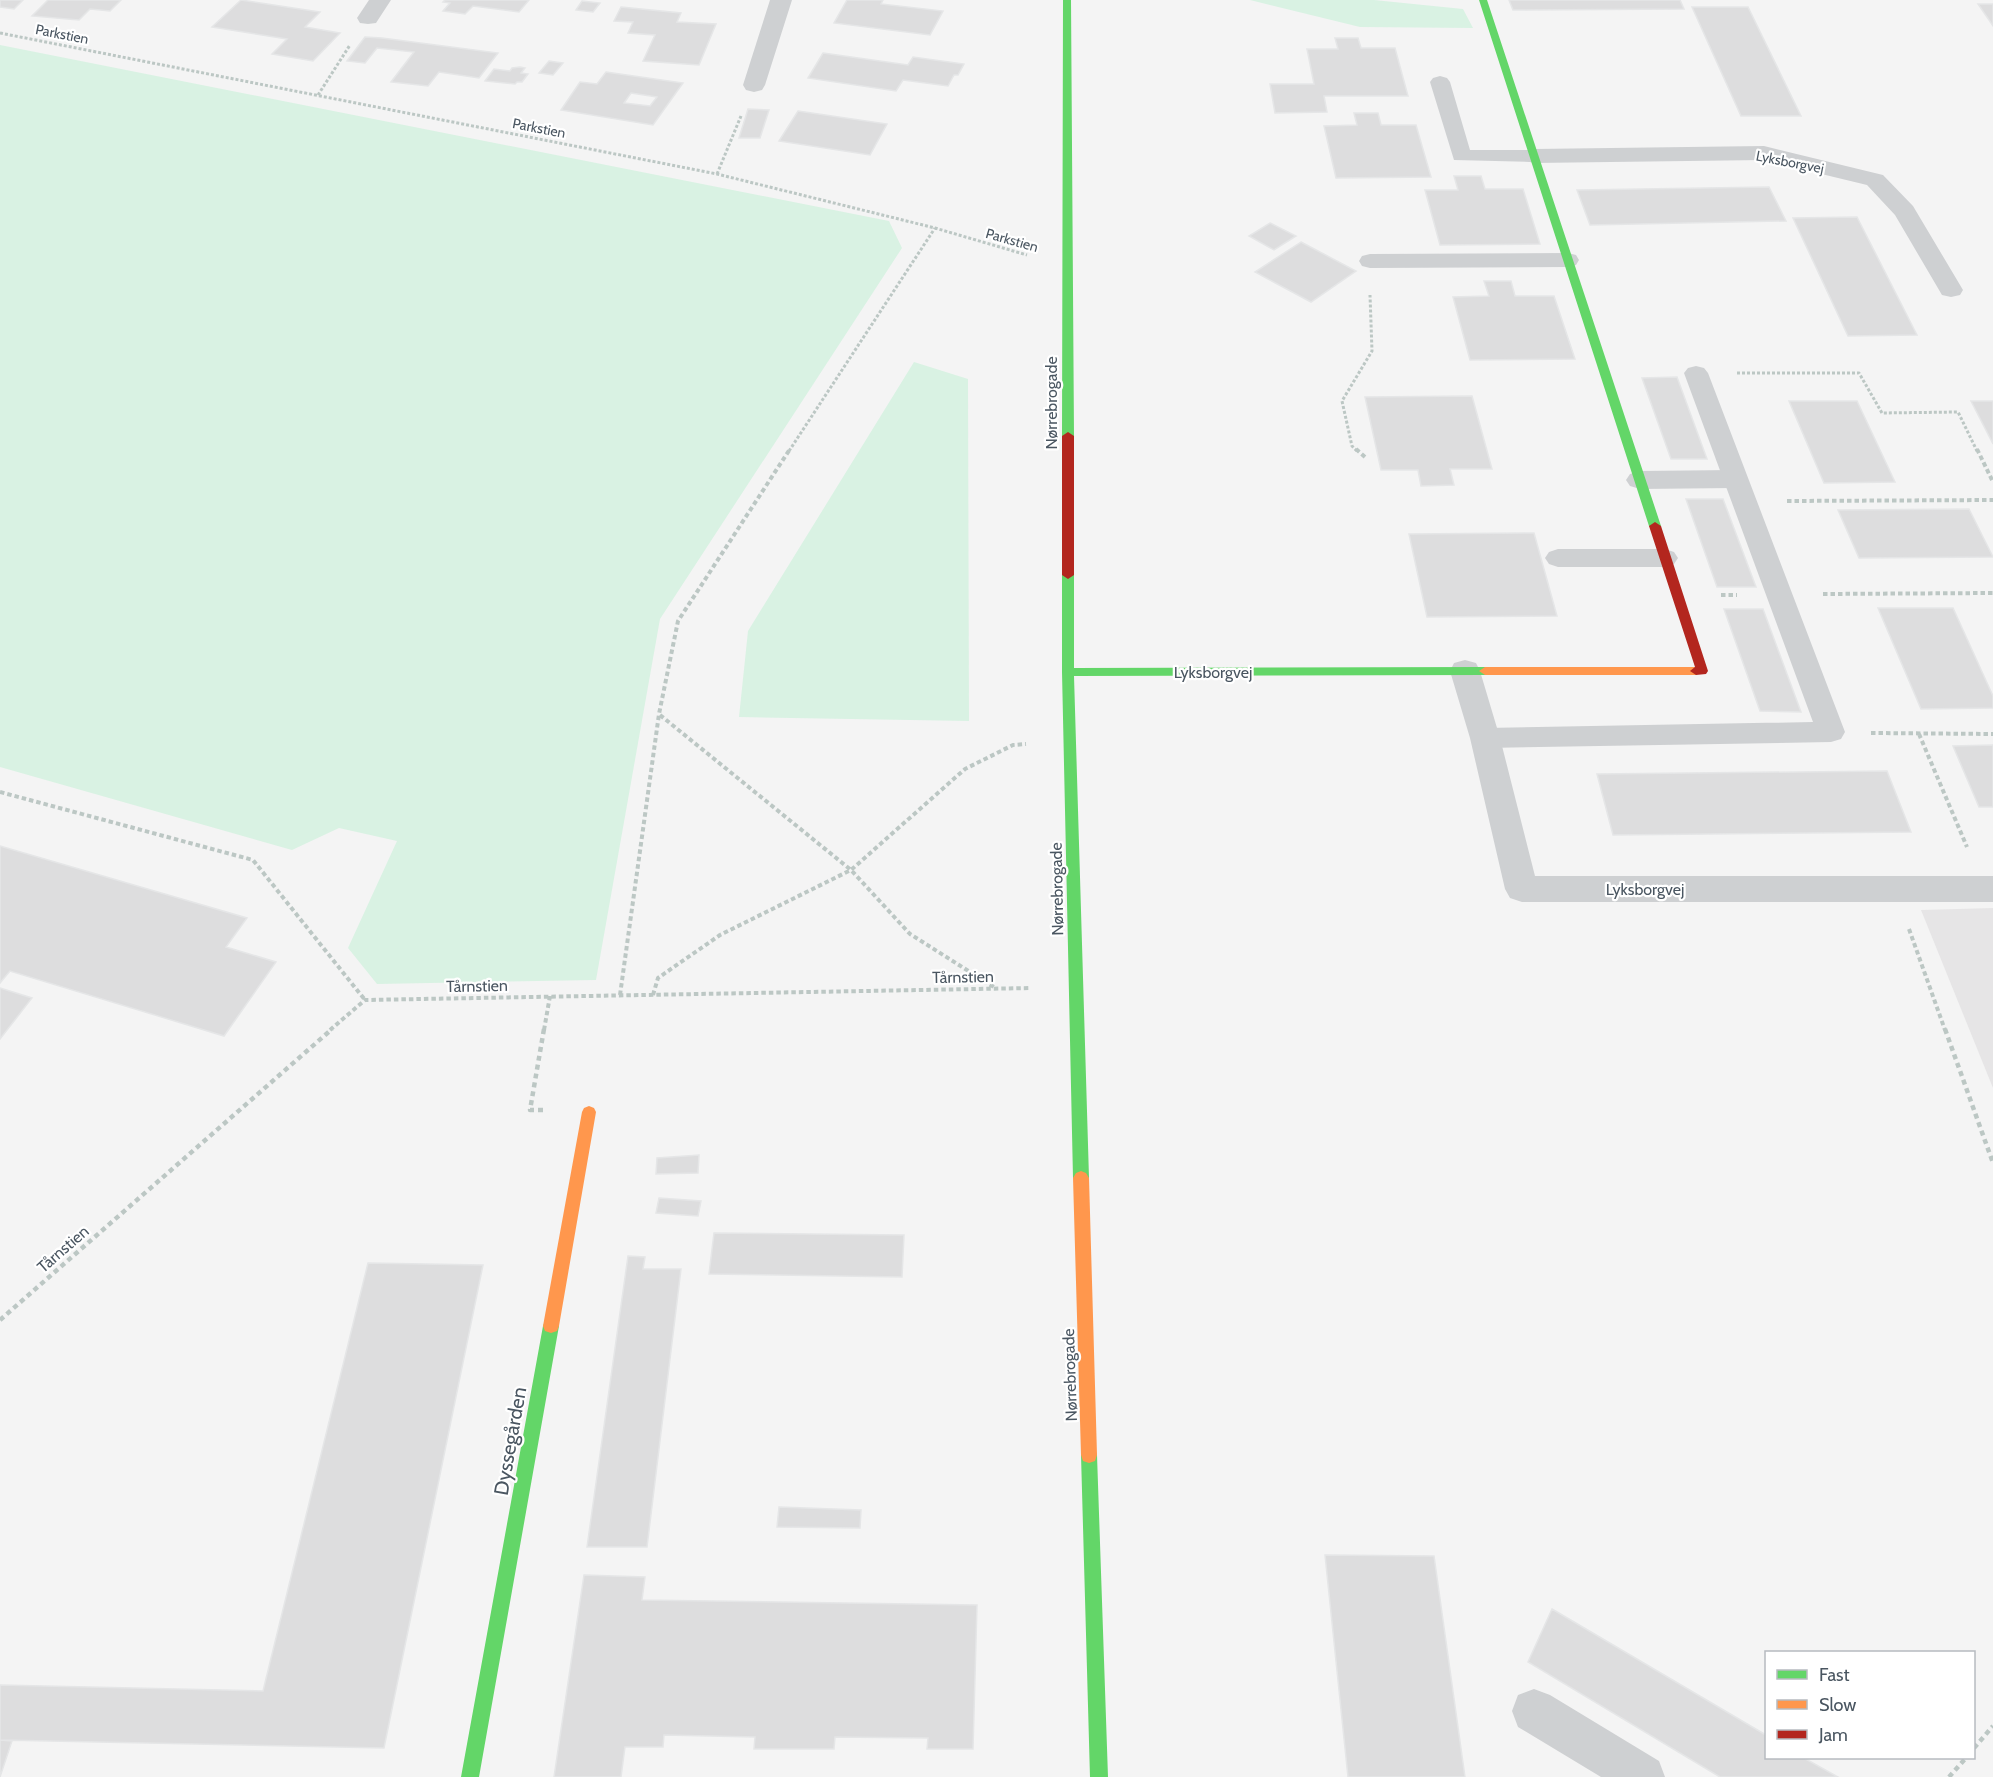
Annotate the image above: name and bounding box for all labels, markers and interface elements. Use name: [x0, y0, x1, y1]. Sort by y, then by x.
street label: Parkstien: [34, 20, 90, 48]
street label: Parkstien: [511, 114, 567, 142]
street label: Lyksborgvej: [1755, 147, 1826, 177]
street label: Parkstien: [984, 224, 1040, 256]
street label: Nørrebrogade: [1042, 356, 1061, 450]
street label: Lyksborgvej: [1174, 663, 1252, 682]
street label: Nørrebrogade: [1047, 842, 1067, 936]
street label: Lyksborgvej: [1606, 880, 1684, 899]
street label: Tårnstien: [932, 967, 994, 987]
street label: Tårnstien: [446, 976, 508, 996]
street label: Tårnstien: [33, 1222, 93, 1276]
street label: Nørrebrogade: [1059, 1328, 1081, 1422]
street label: Dyssegården: [489, 1385, 531, 1497]
legend: [1765, 1651, 1975, 1759]
text: Fast: [1819, 1664, 1850, 1686]
text: Slow: [1819, 1694, 1856, 1716]
text: Jam: [1818, 1724, 1848, 1746]

